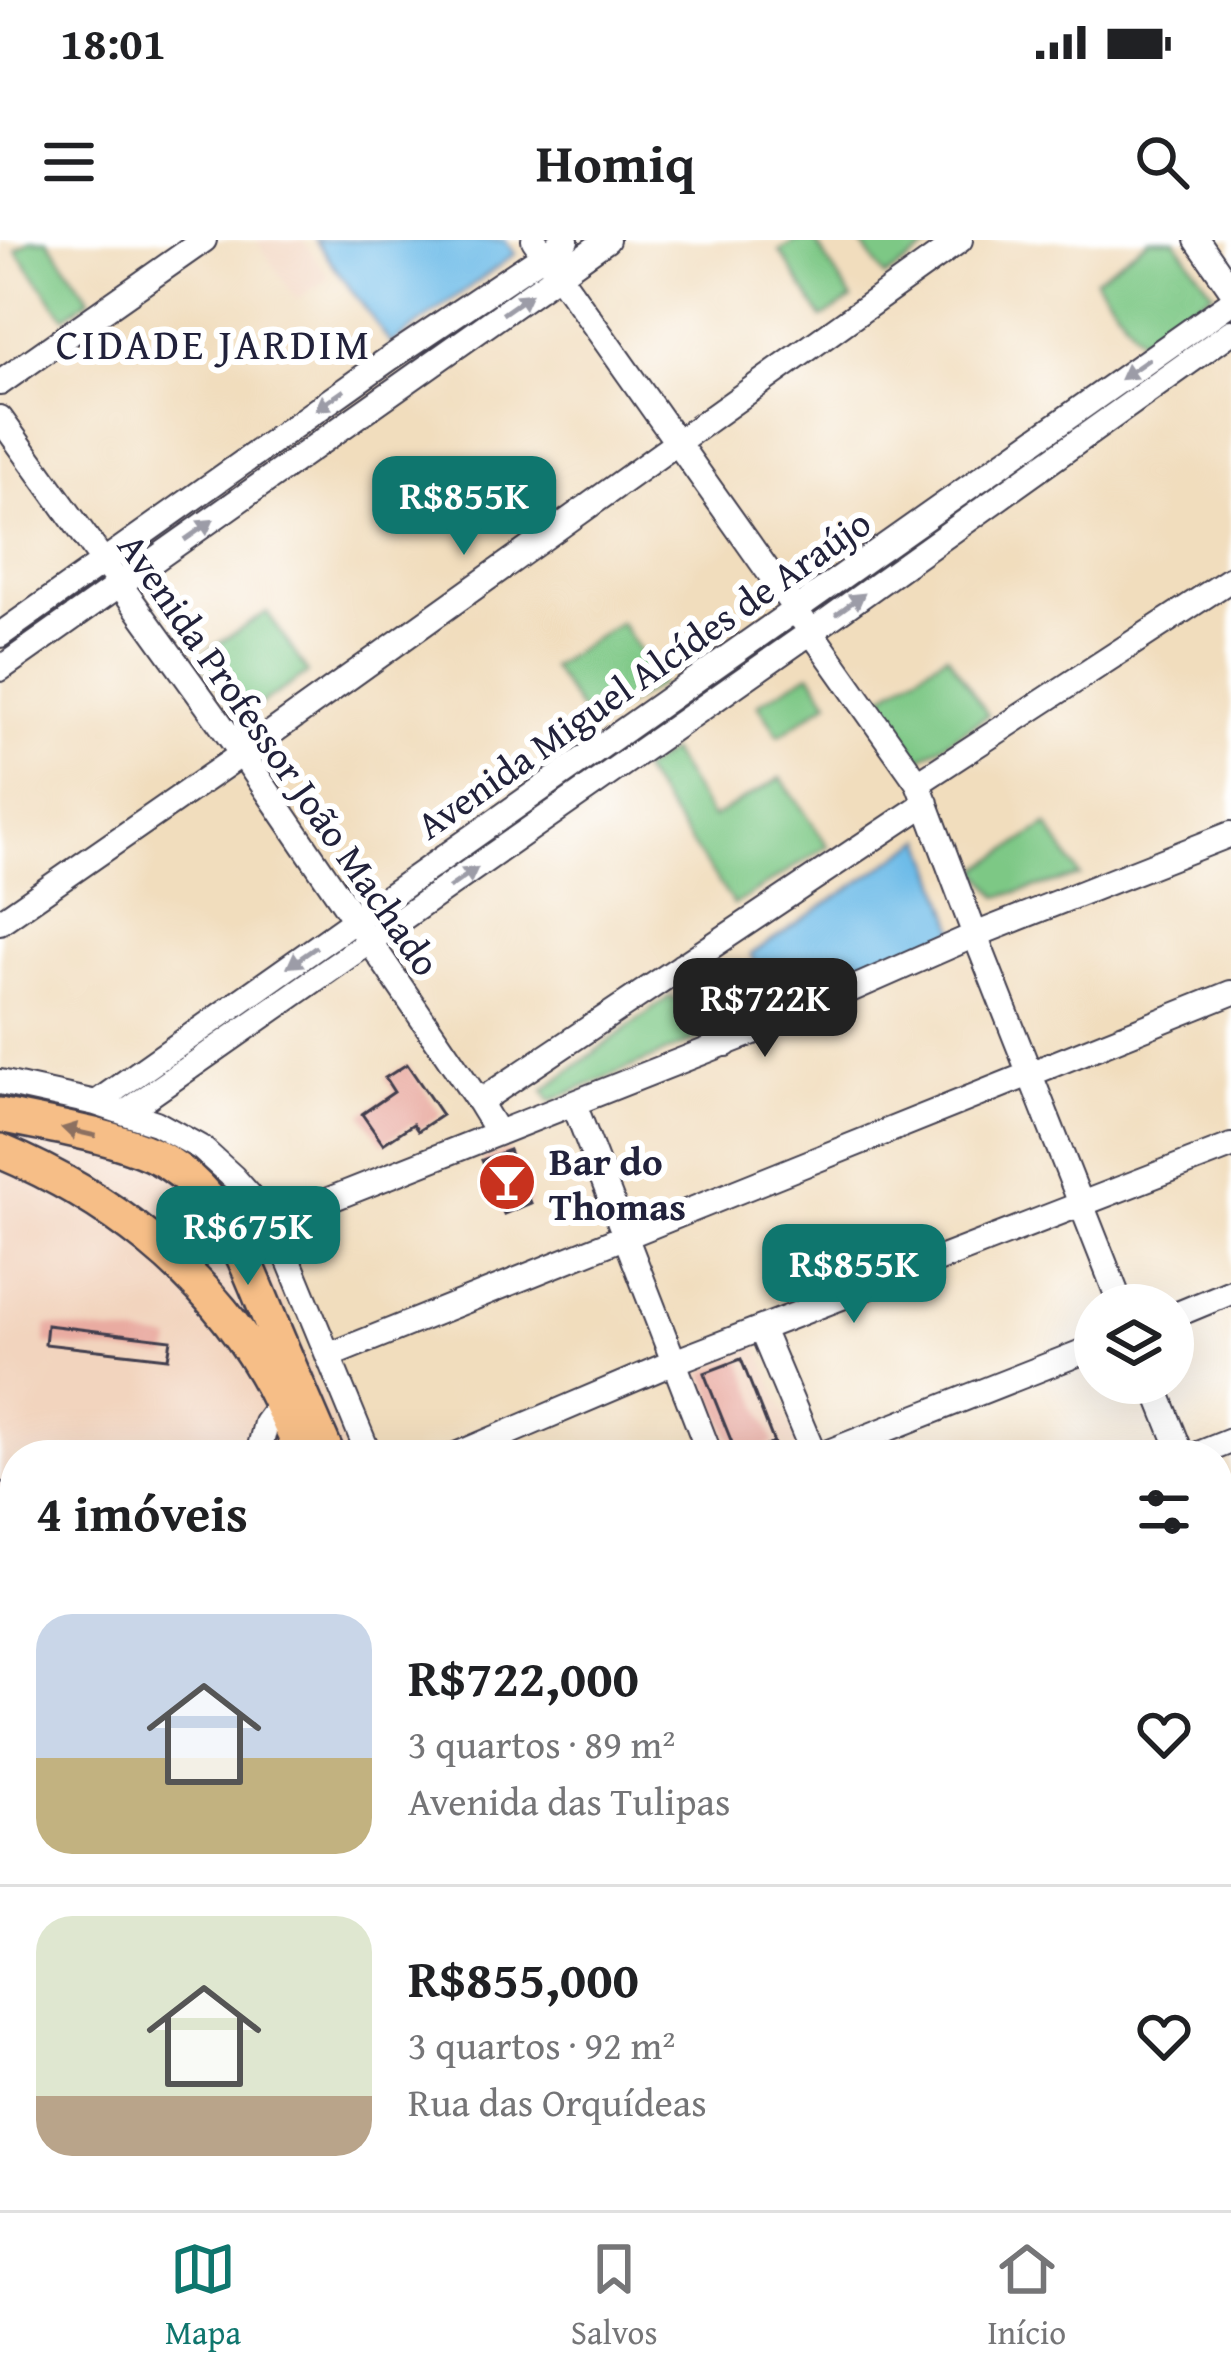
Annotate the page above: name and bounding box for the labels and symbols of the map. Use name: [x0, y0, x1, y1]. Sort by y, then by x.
one-way arrow: [501, 293, 533, 316]
district label: CIDADE JARDIM: [56, 313, 372, 374]
one-way arrow: [1119, 357, 1152, 380]
one-way arrow: [314, 388, 346, 412]
pin: R$855K: [366, 456, 562, 558]
street label: Avenida Miguel Alcídes de Araújo: [404, 494, 882, 852]
one-way arrow: [183, 519, 216, 542]
street label: Avenida Professor João Machado: [105, 521, 455, 987]
one-way arrow: [834, 593, 866, 616]
one-way arrow: [447, 866, 479, 890]
one-way arrow: [286, 945, 318, 968]
pin: R$722K: [667, 958, 863, 1060]
one-way arrow: [59, 1121, 97, 1140]
place label: Bar do Thomas: [549, 1132, 686, 1234]
bar icon: Bar do Thomas: [476, 1151, 538, 1213]
pin: R$675K: [150, 1186, 346, 1288]
pin: R$855K: [756, 1224, 952, 1326]

